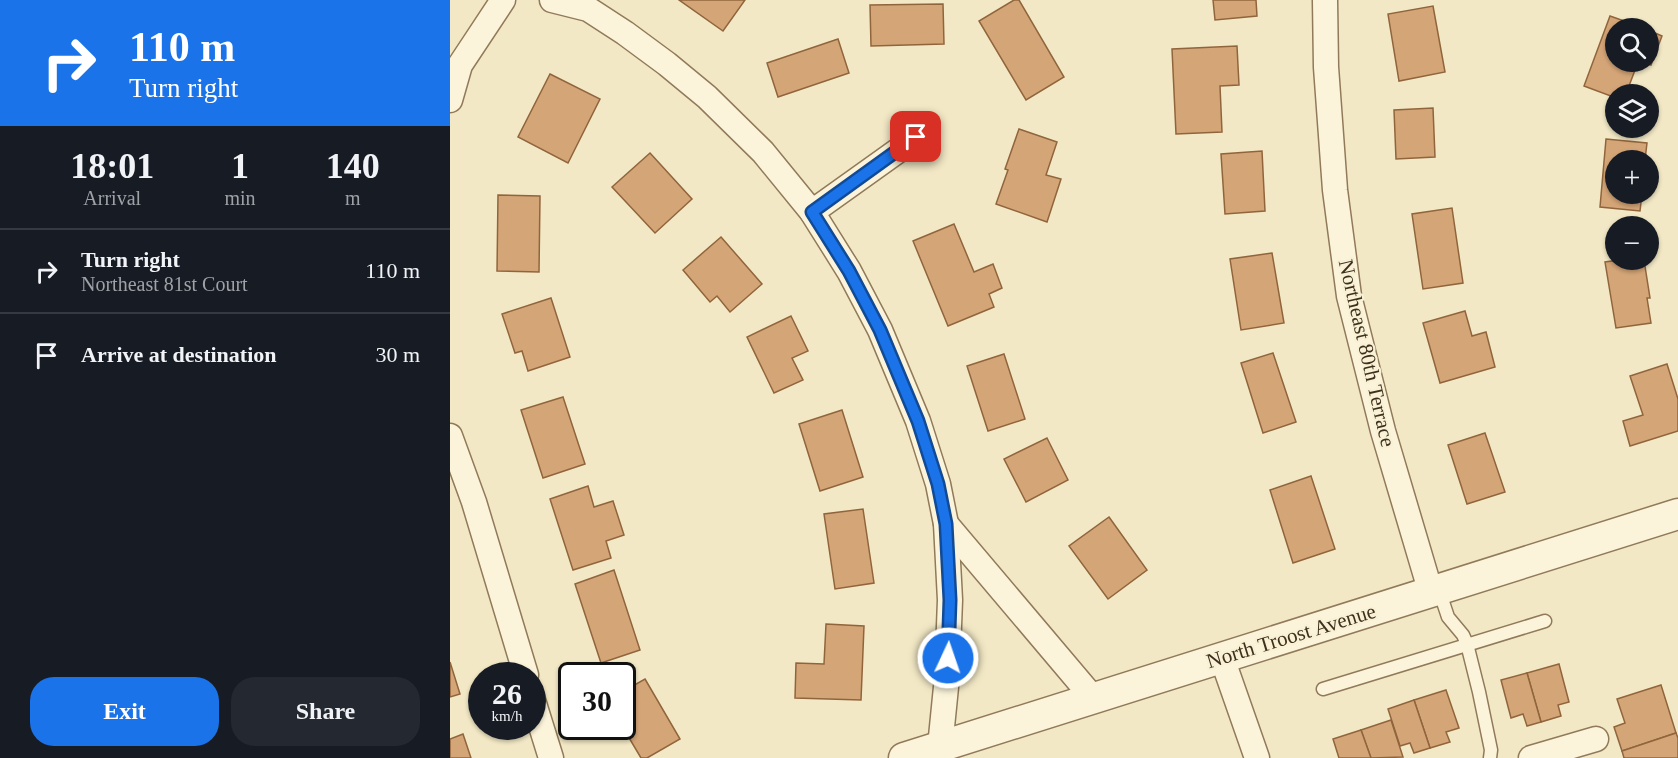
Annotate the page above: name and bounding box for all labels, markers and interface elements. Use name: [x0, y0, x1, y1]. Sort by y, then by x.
map controls: [1605, 18, 1659, 270]
button: search: [1605, 18, 1659, 72]
icon: right: [30, 24, 108, 102]
text: 110 m: [129, 24, 235, 70]
text: Turn right: [129, 73, 238, 103]
button: layers: [1605, 84, 1659, 138]
pin: [890, 111, 941, 162]
icon: arrive: [899, 120, 932, 153]
text: 18:01: [70, 146, 154, 186]
text: 1: [231, 146, 249, 186]
text: 140: [326, 146, 380, 186]
button: +: [1605, 150, 1659, 204]
text: Arrival: [83, 187, 141, 209]
text: min: [224, 187, 256, 209]
text: m: [345, 187, 361, 209]
button: −: [1605, 216, 1659, 270]
text: Turn right: [81, 247, 180, 272]
icon: right: [30, 255, 63, 288]
street label: Northeast 80th Terrace: [1334, 257, 1400, 449]
text: 110 m: [365, 258, 420, 283]
text: Northeast 81st Court: [81, 273, 248, 295]
icon: arrive: [30, 339, 63, 372]
text: Arrive at destination: [81, 342, 277, 367]
text: 30 m: [375, 342, 420, 367]
street label: North Troost Avenue: [1203, 599, 1379, 673]
position arrow: [916, 626, 980, 690]
speed limit sign: 30: [558, 662, 636, 740]
button: Exit: [30, 677, 219, 746]
button: Share: [231, 677, 420, 746]
text: 26: [492, 677, 522, 710]
text: km/h: [492, 708, 522, 724]

